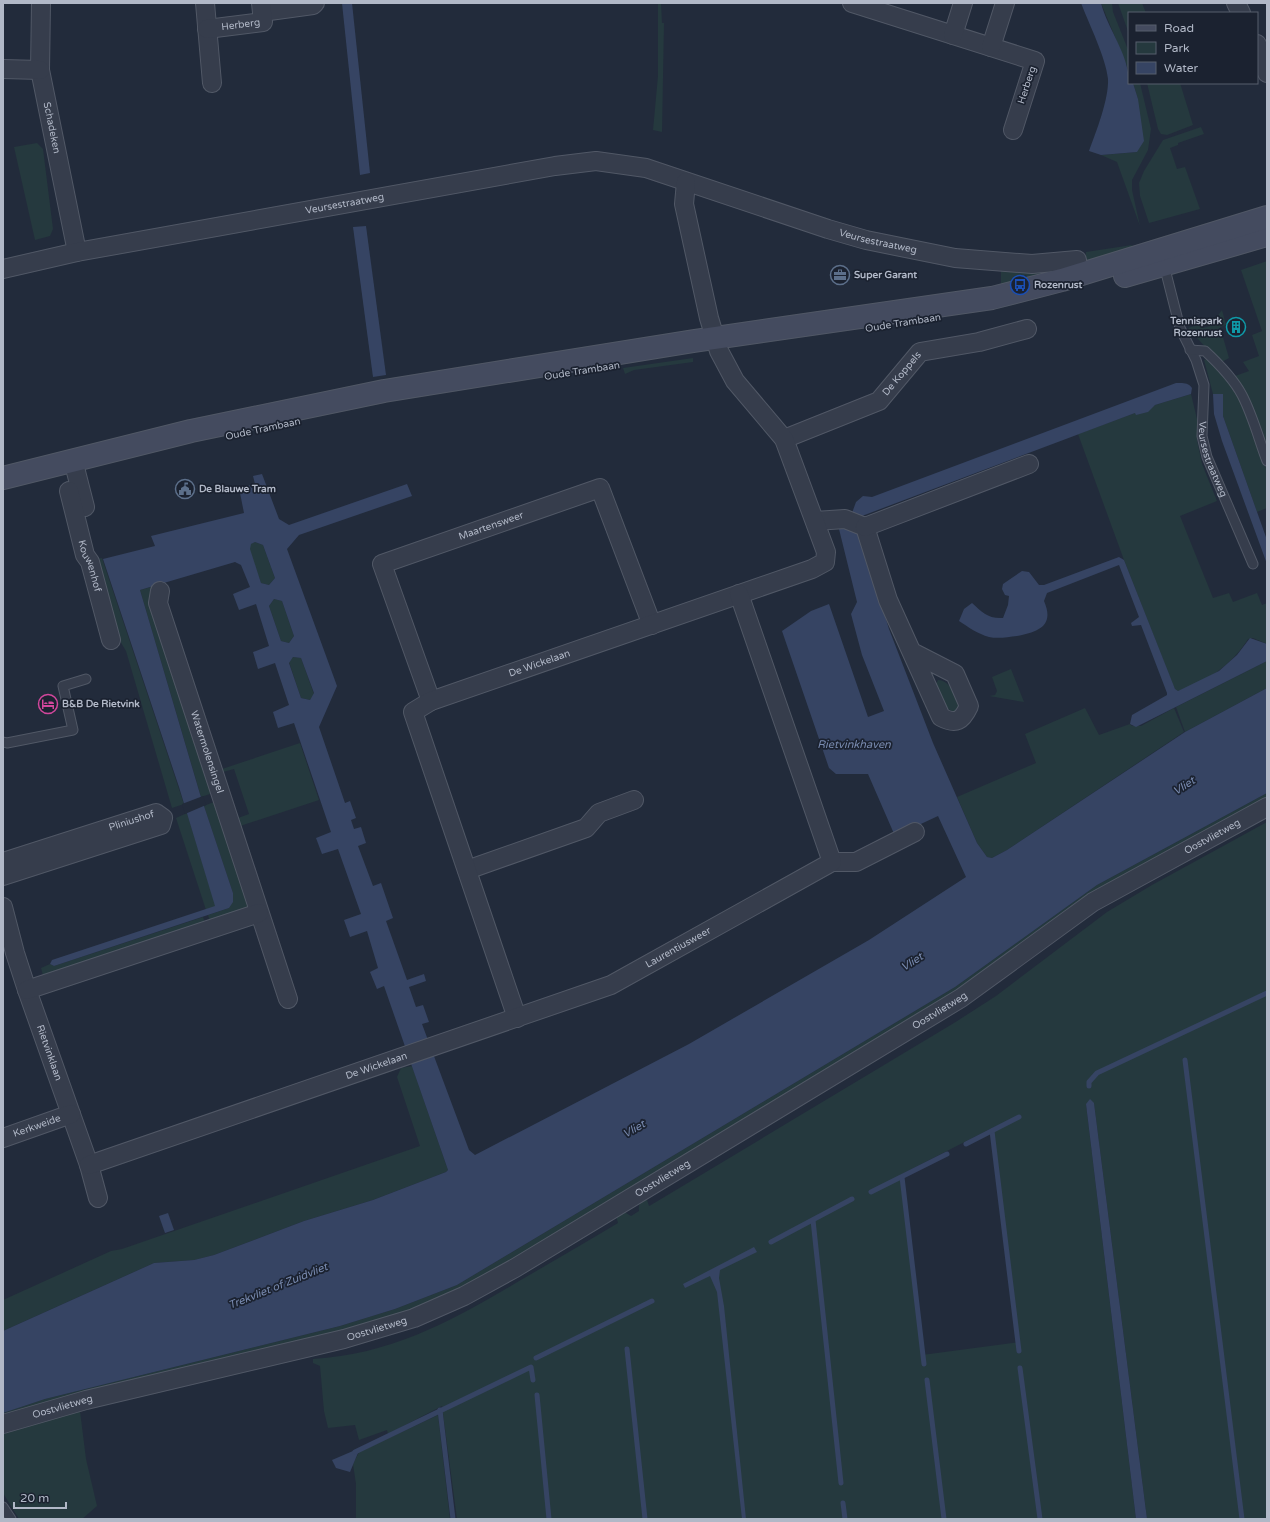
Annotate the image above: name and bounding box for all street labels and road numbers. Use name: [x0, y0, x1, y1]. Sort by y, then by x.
street label: Herberg: [221, 16, 261, 33]
street label: Herberg: [1015, 65, 1039, 105]
street label: Schadeken: [41, 101, 63, 155]
street label: Veursestraatweg: [305, 191, 385, 217]
street label: Veursestraatweg: [838, 227, 918, 256]
street label: Oude Trambaan: [864, 311, 942, 335]
street label: De Koppels: [880, 349, 924, 398]
street label: Oude Trambaan: [543, 359, 621, 383]
street label: Oude Trambaan: [224, 415, 302, 443]
street label: Veursestraatweg: [1196, 421, 1230, 499]
street label: Maartensweer: [457, 509, 525, 543]
street label: Kouwenhof: [75, 539, 104, 593]
street label: De Wickelaan: [507, 647, 572, 680]
street label: Watermolensingel: [188, 709, 226, 795]
street label: Pliniushof: [107, 808, 156, 834]
street label: Oostvlietweg: [1182, 817, 1243, 857]
street label: Laurentiusweer: [643, 925, 713, 971]
street label: Oostvlietweg: [910, 989, 970, 1032]
street label: Rietvinklaan: [34, 1023, 65, 1082]
street label: De Wickelaan: [344, 1050, 409, 1082]
street label: Kerkweide: [12, 1112, 63, 1140]
street label: Oostvlietweg: [633, 1157, 692, 1200]
street label: Oostvlietweg: [346, 1314, 409, 1344]
street label: Oostvlietweg: [31, 1393, 94, 1421]

